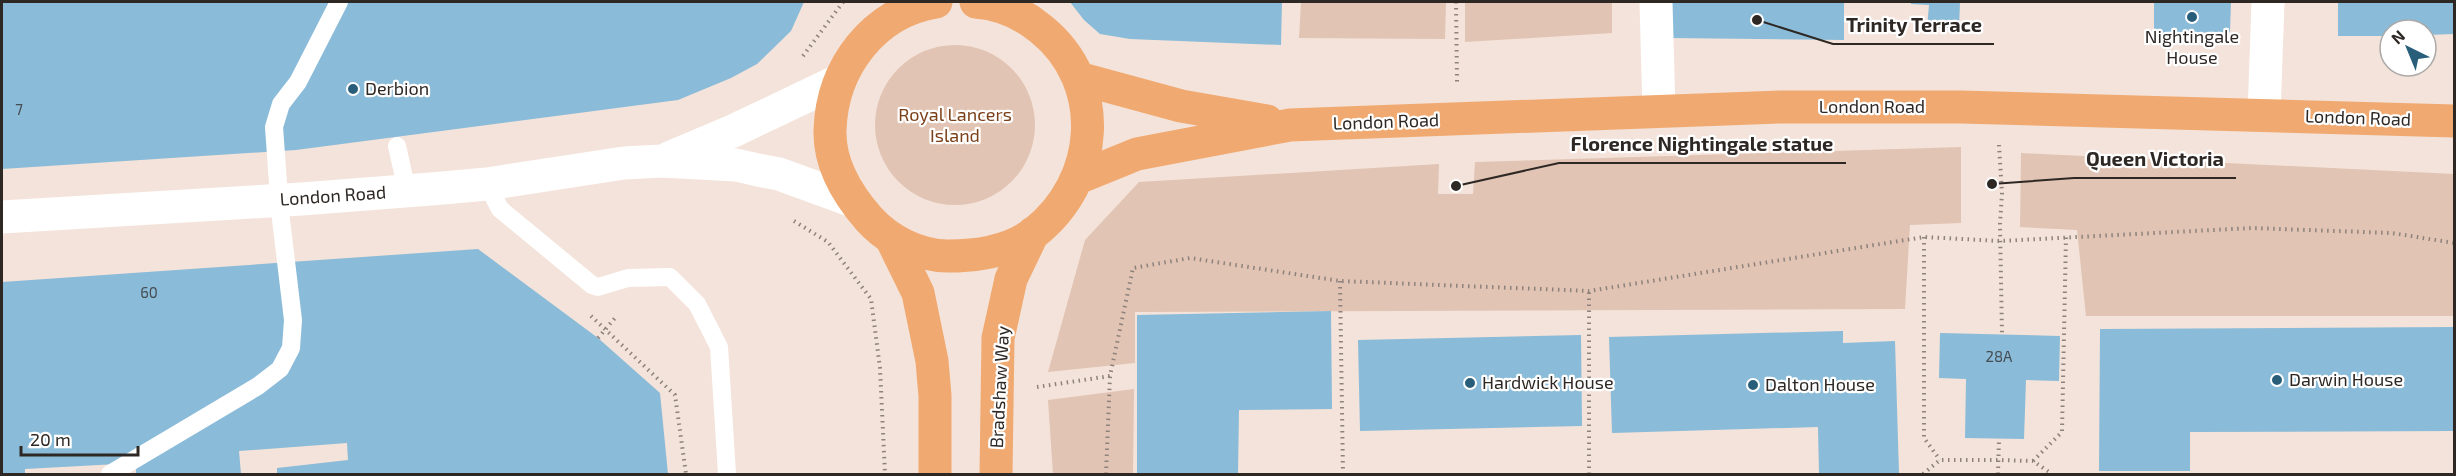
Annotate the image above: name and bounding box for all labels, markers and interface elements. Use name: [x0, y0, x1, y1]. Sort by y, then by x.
callout: Trinity Terrace: [1833, 6, 1994, 44]
marker: Nightingale House: [2185, 10, 2199, 24]
text: Trinity Terrace: [1846, 12, 1982, 37]
north arrow: [2378, 18, 2438, 78]
place label: Nightingale House: [2145, 25, 2239, 68]
text: N: [2387, 26, 2408, 48]
place label: Derbion: [365, 77, 429, 99]
marker: Derbion: [346, 82, 360, 96]
street label: London Road: [1819, 95, 1925, 117]
house number: 7: [15, 100, 23, 118]
park label: Royal Lancers Island: [898, 103, 1012, 146]
street label: London Road: [2304, 104, 2412, 130]
street label: London Road: [1332, 108, 1440, 134]
callout: Florence Nightingale statue: [1559, 125, 1846, 163]
text: Florence Nightingale statue: [1571, 131, 1833, 155]
callout: Queen Victoria: [2074, 140, 2236, 178]
text: Queen Victoria: [2086, 146, 2224, 171]
street label: London Road: [279, 180, 387, 210]
house number: 60: [140, 283, 158, 301]
street label: Bradshaw Way: [985, 325, 1013, 449]
house number: 28A: [1986, 347, 2013, 365]
place label: Darwin House: [2289, 368, 2403, 390]
place label: Hardwick House: [1482, 371, 1614, 393]
place label: Dalton House: [1765, 373, 1875, 395]
marker: Darwin House: [2270, 373, 2284, 387]
marker: Hardwick House: [1463, 376, 1477, 390]
marker: Dalton House: [1746, 378, 1760, 392]
scale bar: [21, 419, 138, 457]
text: 20 m: [30, 428, 71, 450]

